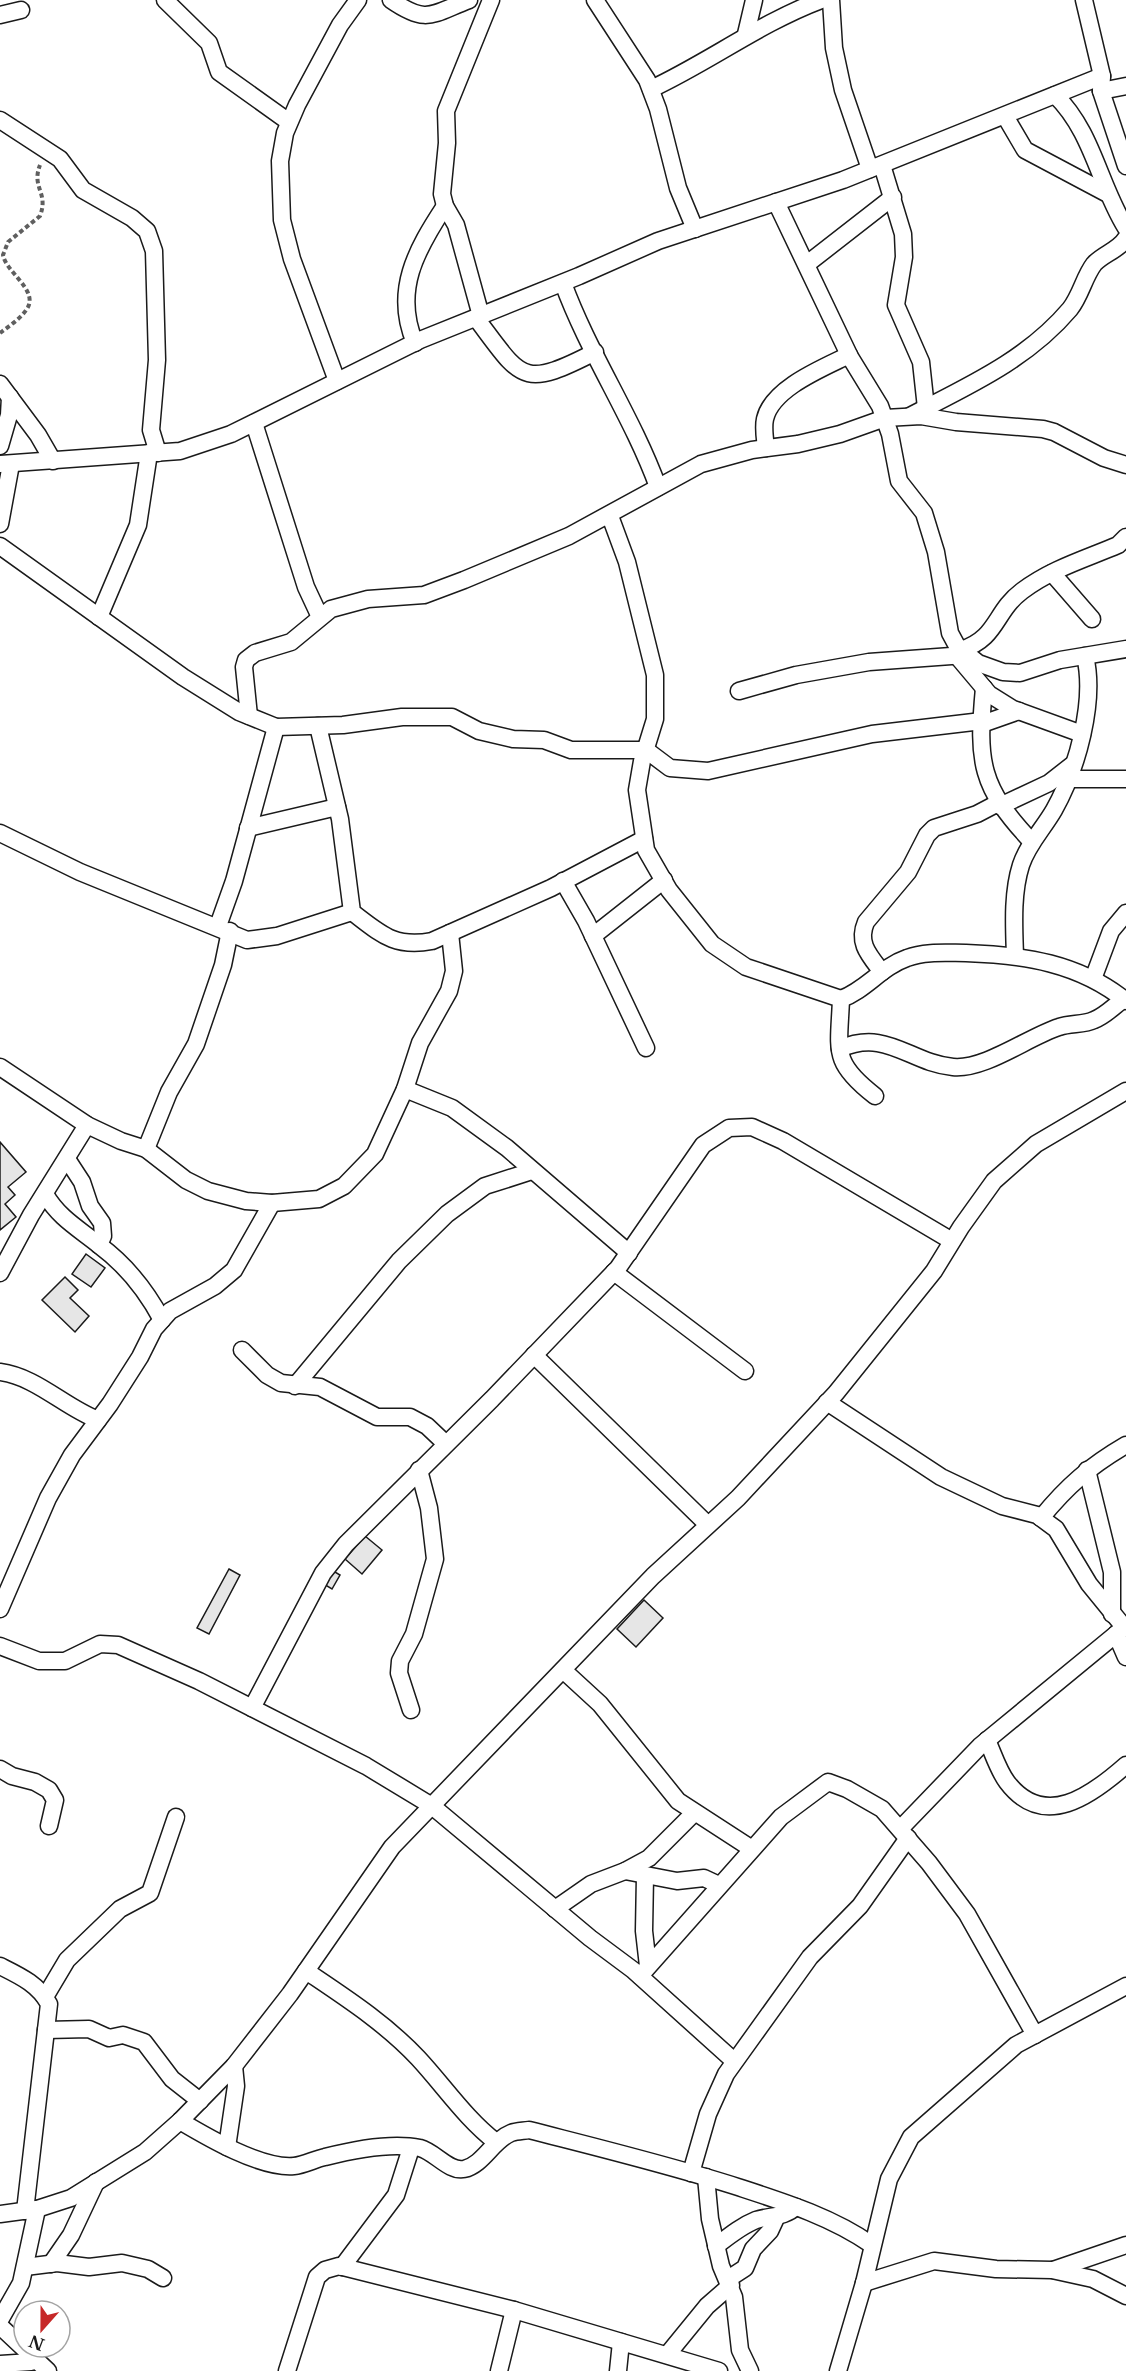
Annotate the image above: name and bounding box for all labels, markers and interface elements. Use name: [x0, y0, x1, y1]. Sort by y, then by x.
north arrow: [12, 2299, 72, 2359]
text: N: [26, 2331, 47, 2355]

